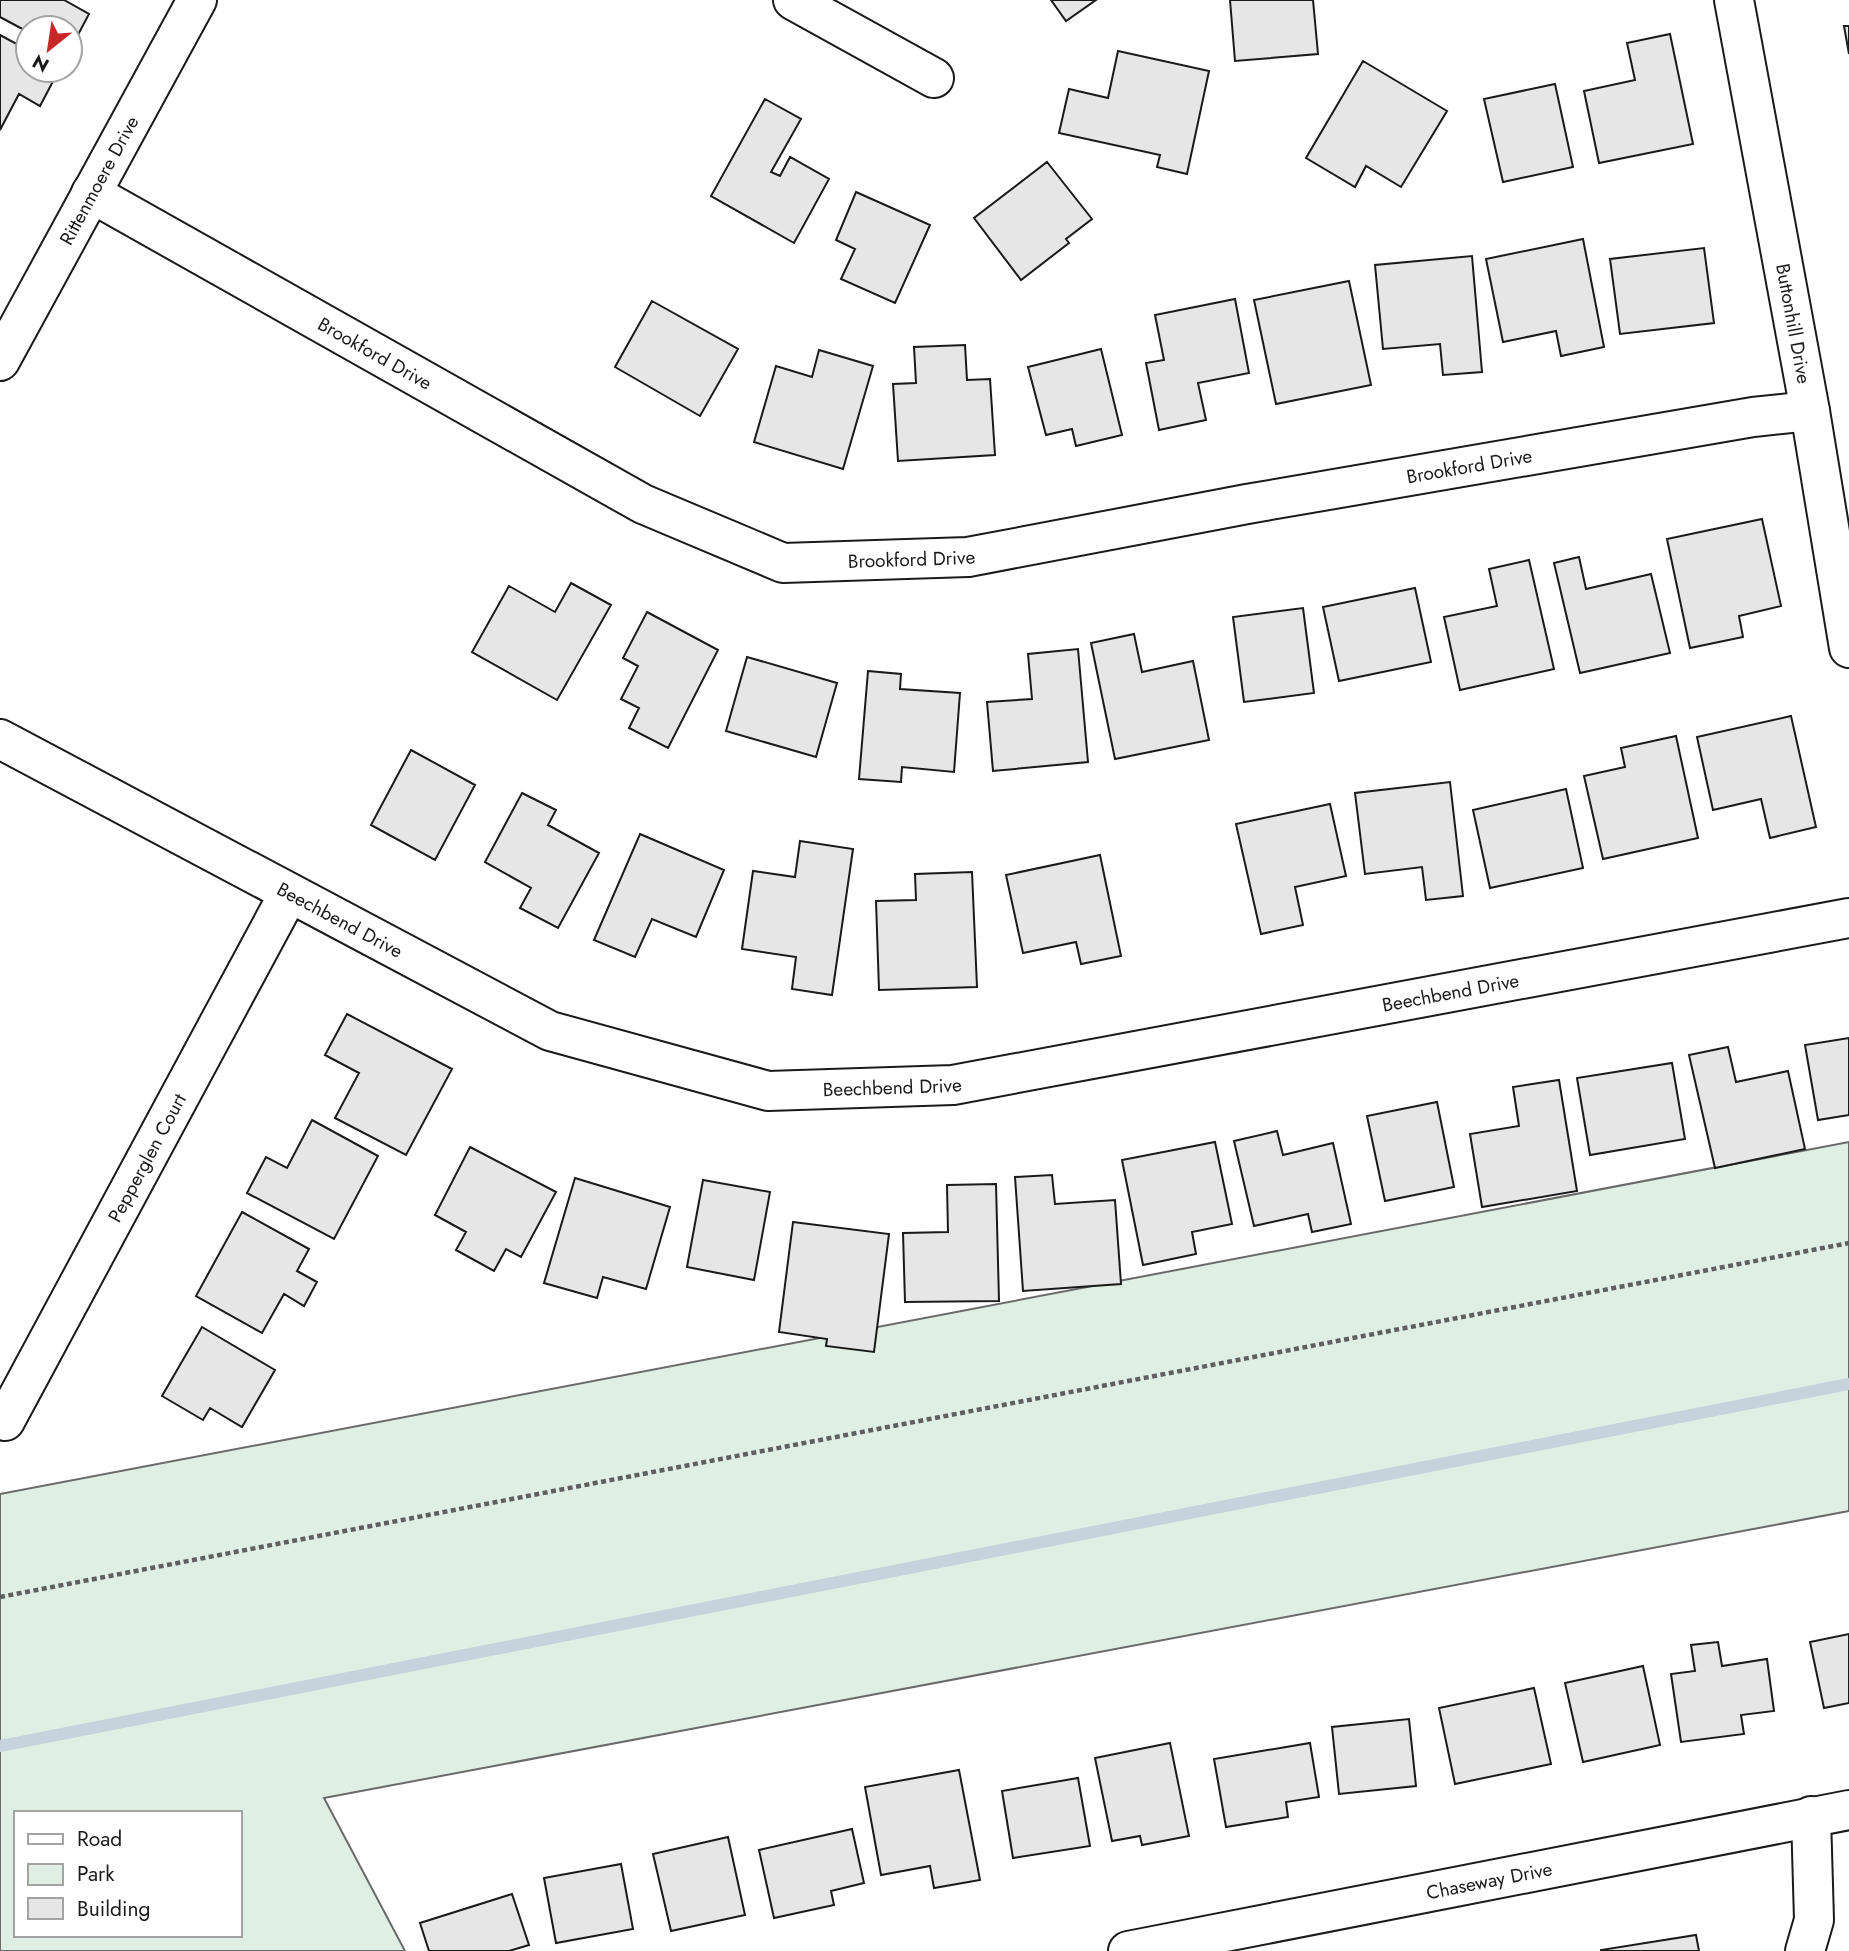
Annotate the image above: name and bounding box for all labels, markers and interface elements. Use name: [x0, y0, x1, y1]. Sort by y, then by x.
north arrow: [14, 14, 84, 84]
text: N: [27, 48, 54, 79]
street label: Rittenmoere Drive: [53, 111, 145, 250]
street label: Buttonhill Drive: [1769, 261, 1818, 386]
street label: Brookford Drive: [313, 310, 437, 397]
street label: Brookford Drive: [1404, 442, 1534, 490]
street label: Brookford Drive: [847, 543, 978, 575]
street label: Beechbend Drive: [272, 876, 408, 965]
street label: Beechbend Drive: [1380, 967, 1521, 1019]
street label: Beechbend Drive: [822, 1071, 964, 1103]
street label: Pepperglen Court: [101, 1088, 193, 1227]
legend: [14, 1811, 242, 1937]
text: Road: [77, 1824, 122, 1854]
street label: Chaseway Drive: [1424, 1855, 1555, 1906]
text: Park: [77, 1859, 115, 1889]
text: Building: [77, 1894, 150, 1924]

